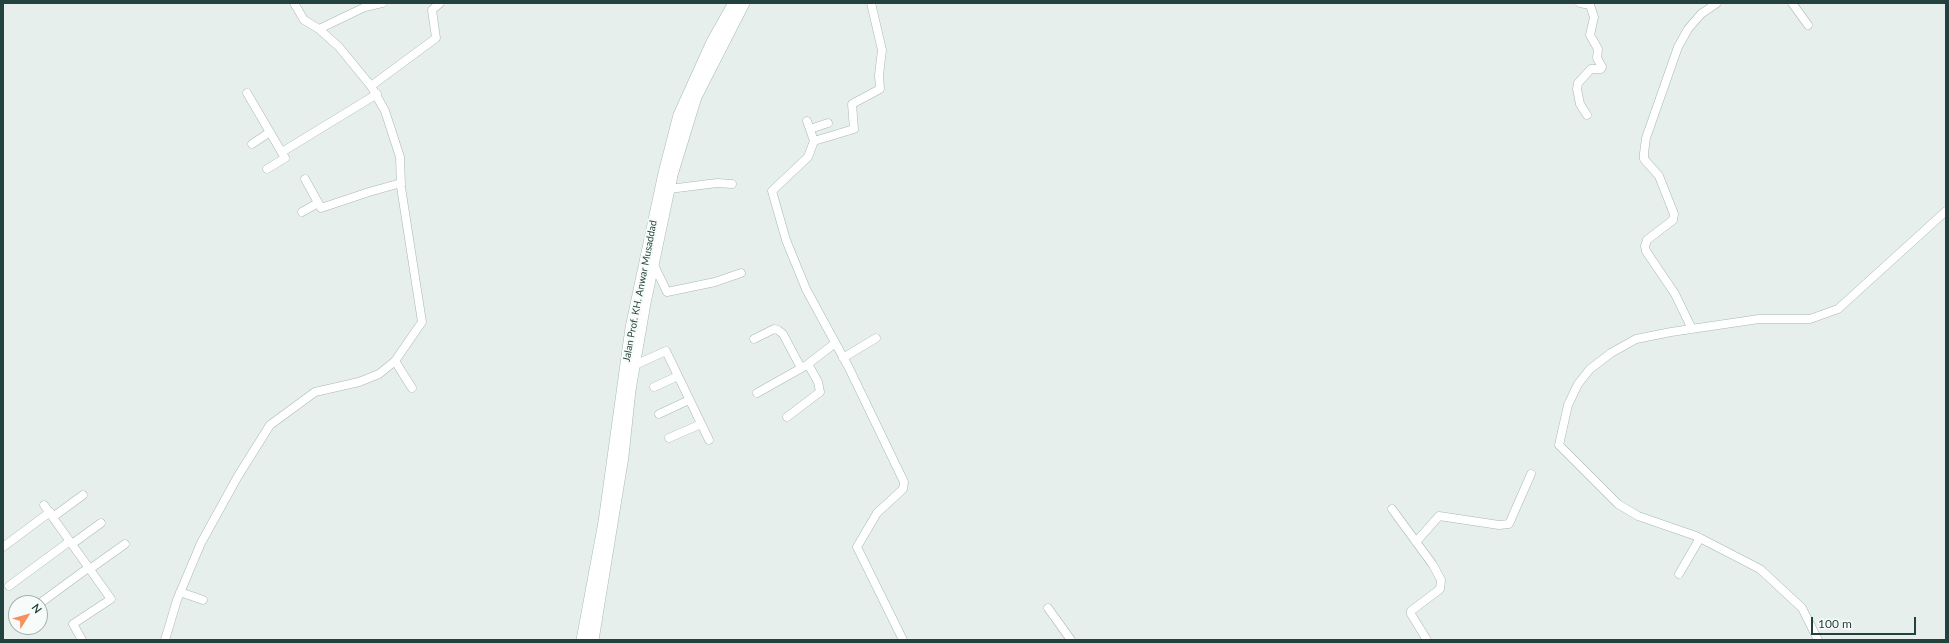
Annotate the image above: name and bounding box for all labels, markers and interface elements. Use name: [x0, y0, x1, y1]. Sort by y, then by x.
street label: Jalan Prof. KH. Anwar Musaddad: [620, 219, 660, 363]
north arrow: [8, 595, 48, 635]
text: N: [29, 601, 45, 615]
scale bar: [1813, 609, 1918, 635]
text: 100 m: [1818, 616, 1852, 631]

